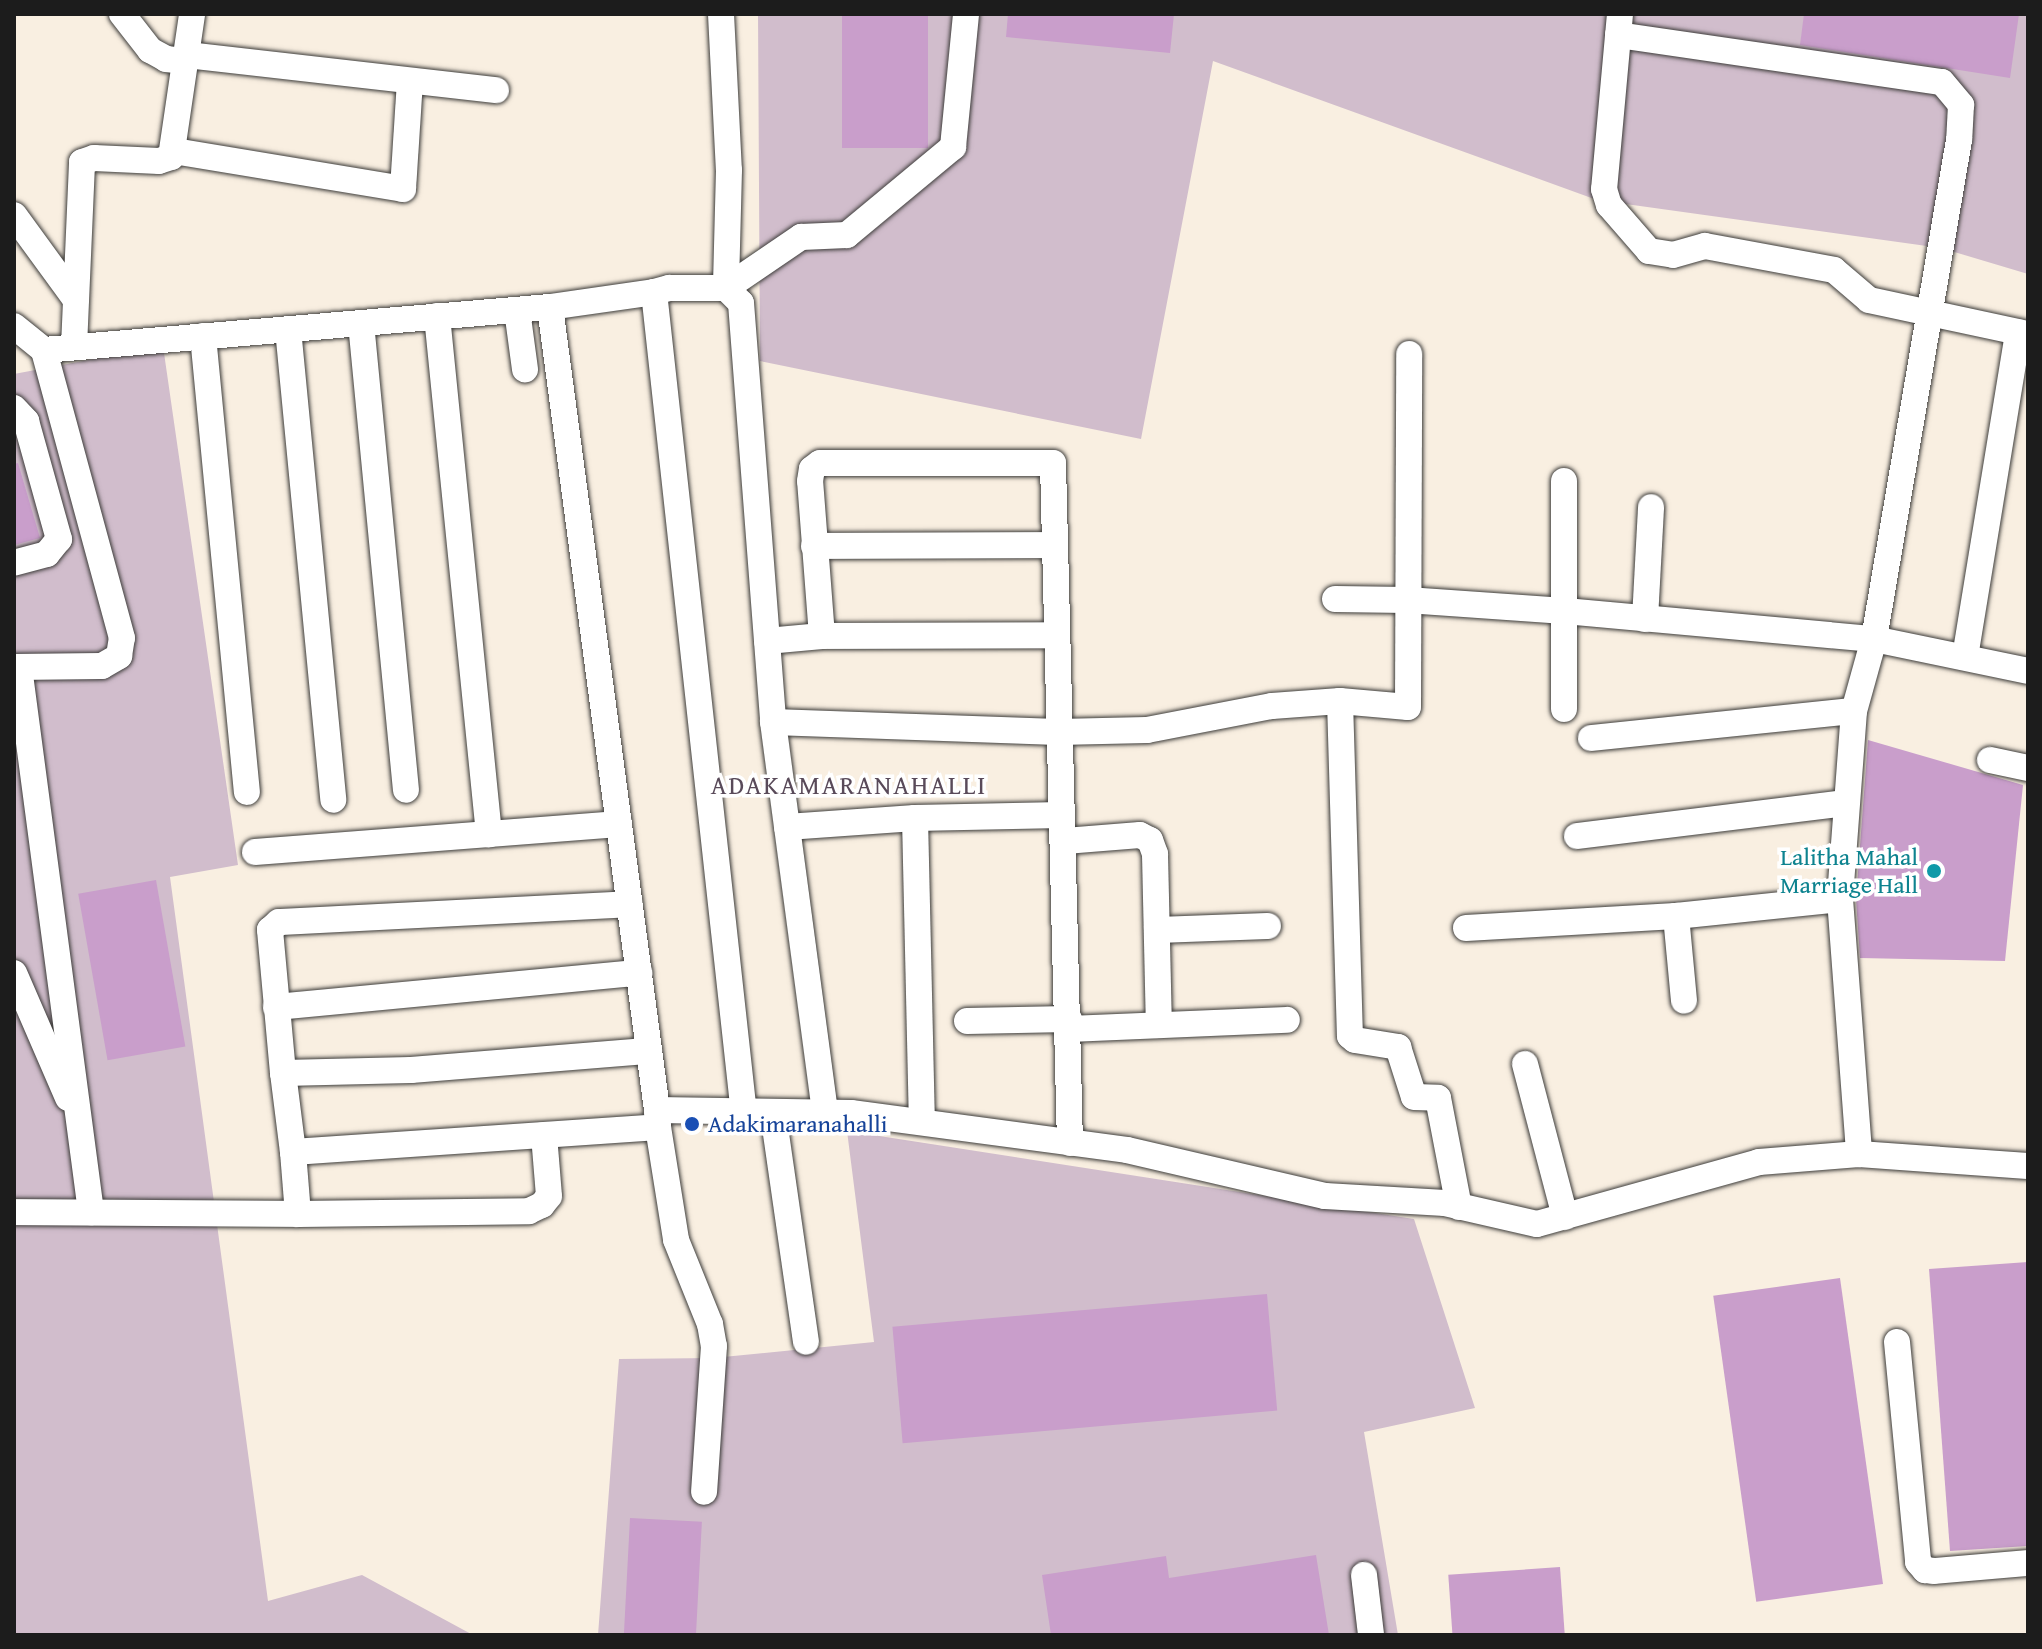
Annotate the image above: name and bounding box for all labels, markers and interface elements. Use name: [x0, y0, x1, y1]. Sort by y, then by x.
district label: ADAKAMARANAHALLI: [711, 769, 987, 801]
place label: Lalitha Mahal Marriage Hall: [1780, 843, 1918, 899]
marker: Lalitha Mahal Marriage Hall: [1925, 862, 1943, 880]
place label: Adakimaranahalli: [708, 1110, 887, 1138]
marker: Adakimaranahalli: [683, 1115, 701, 1133]

